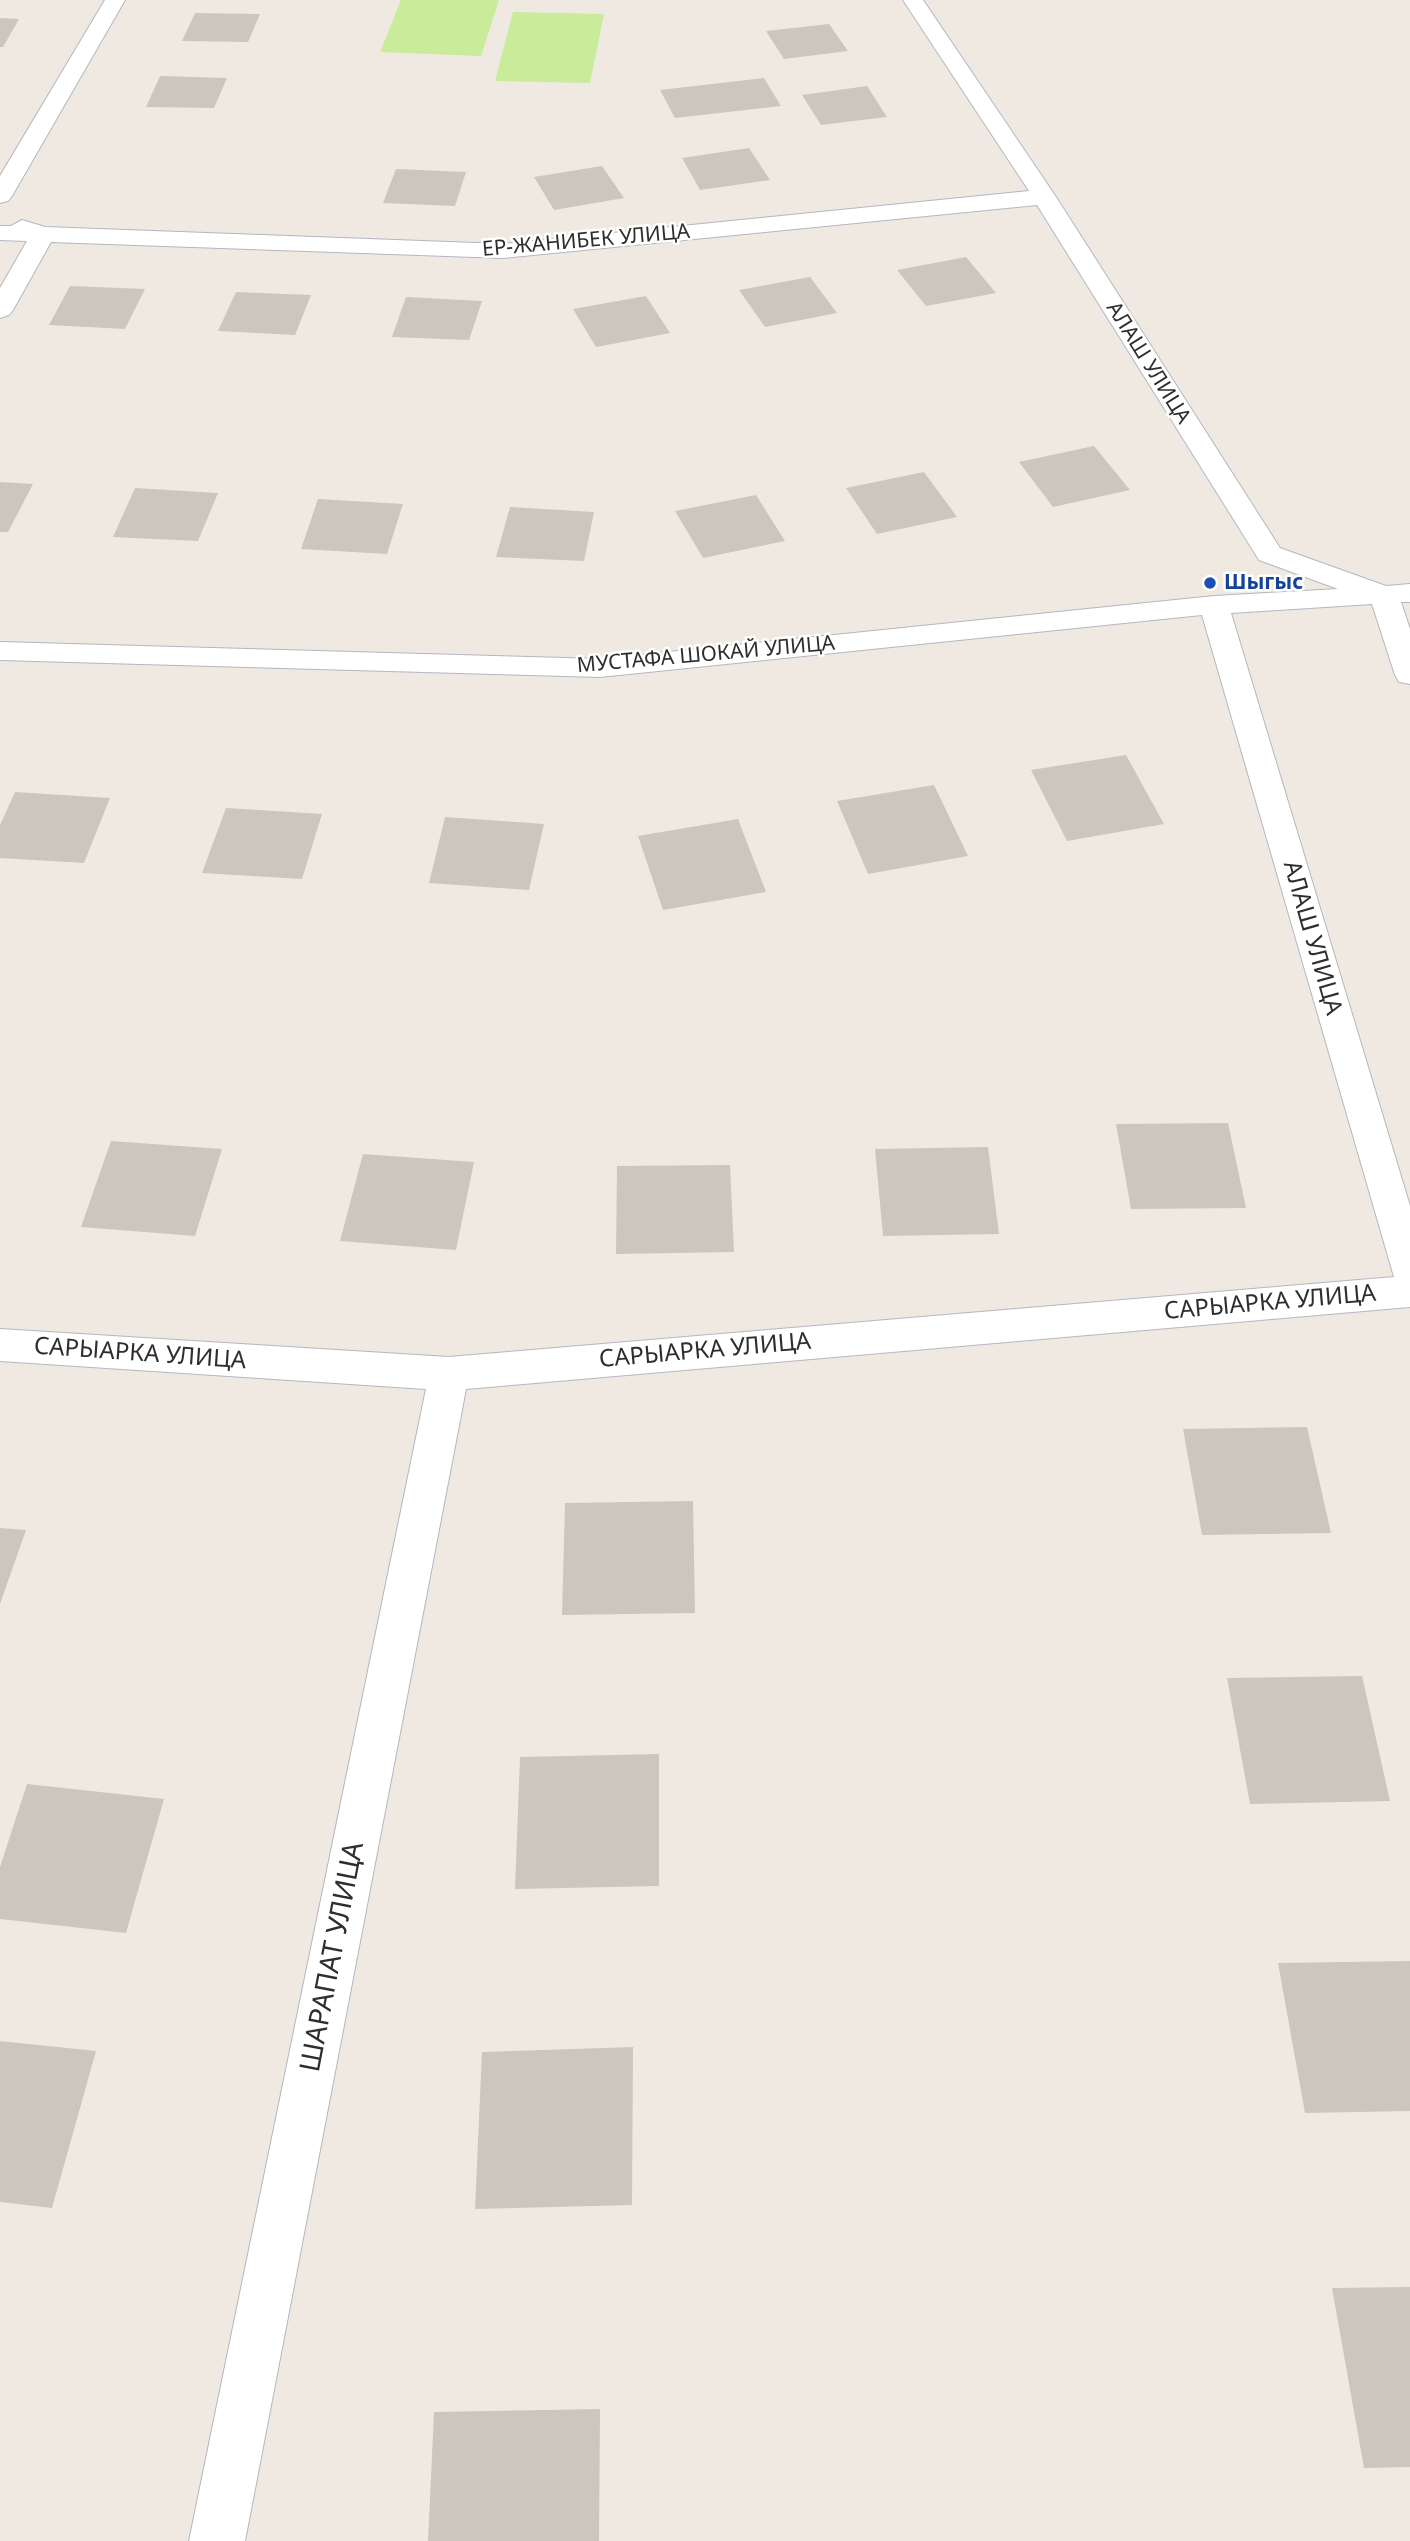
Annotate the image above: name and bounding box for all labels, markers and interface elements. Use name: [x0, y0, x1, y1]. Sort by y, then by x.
street label: ЕР-ЖАНИБЕК УЛИЦА: [481, 219, 691, 263]
street label: АЛАШ УЛИЦА: [1100, 297, 1196, 429]
place label: Шыгыс: [1224, 570, 1303, 596]
marker: Шыгыс: [1202, 575, 1218, 591]
street label: МУСТАФА ШОКАЙ УЛИЦА: [576, 631, 836, 679]
street label: АЛАШ УЛИЦА: [1276, 858, 1348, 1018]
street label: САРЫАРКА УЛИЦА: [1163, 1279, 1377, 1327]
street label: САРЫАРКА УЛИЦА: [598, 1327, 812, 1375]
street label: САРЫАРКА УЛИЦА: [33, 1332, 247, 1376]
street label: ШАРАПАТ УЛИЦА: [294, 1839, 372, 2075]

